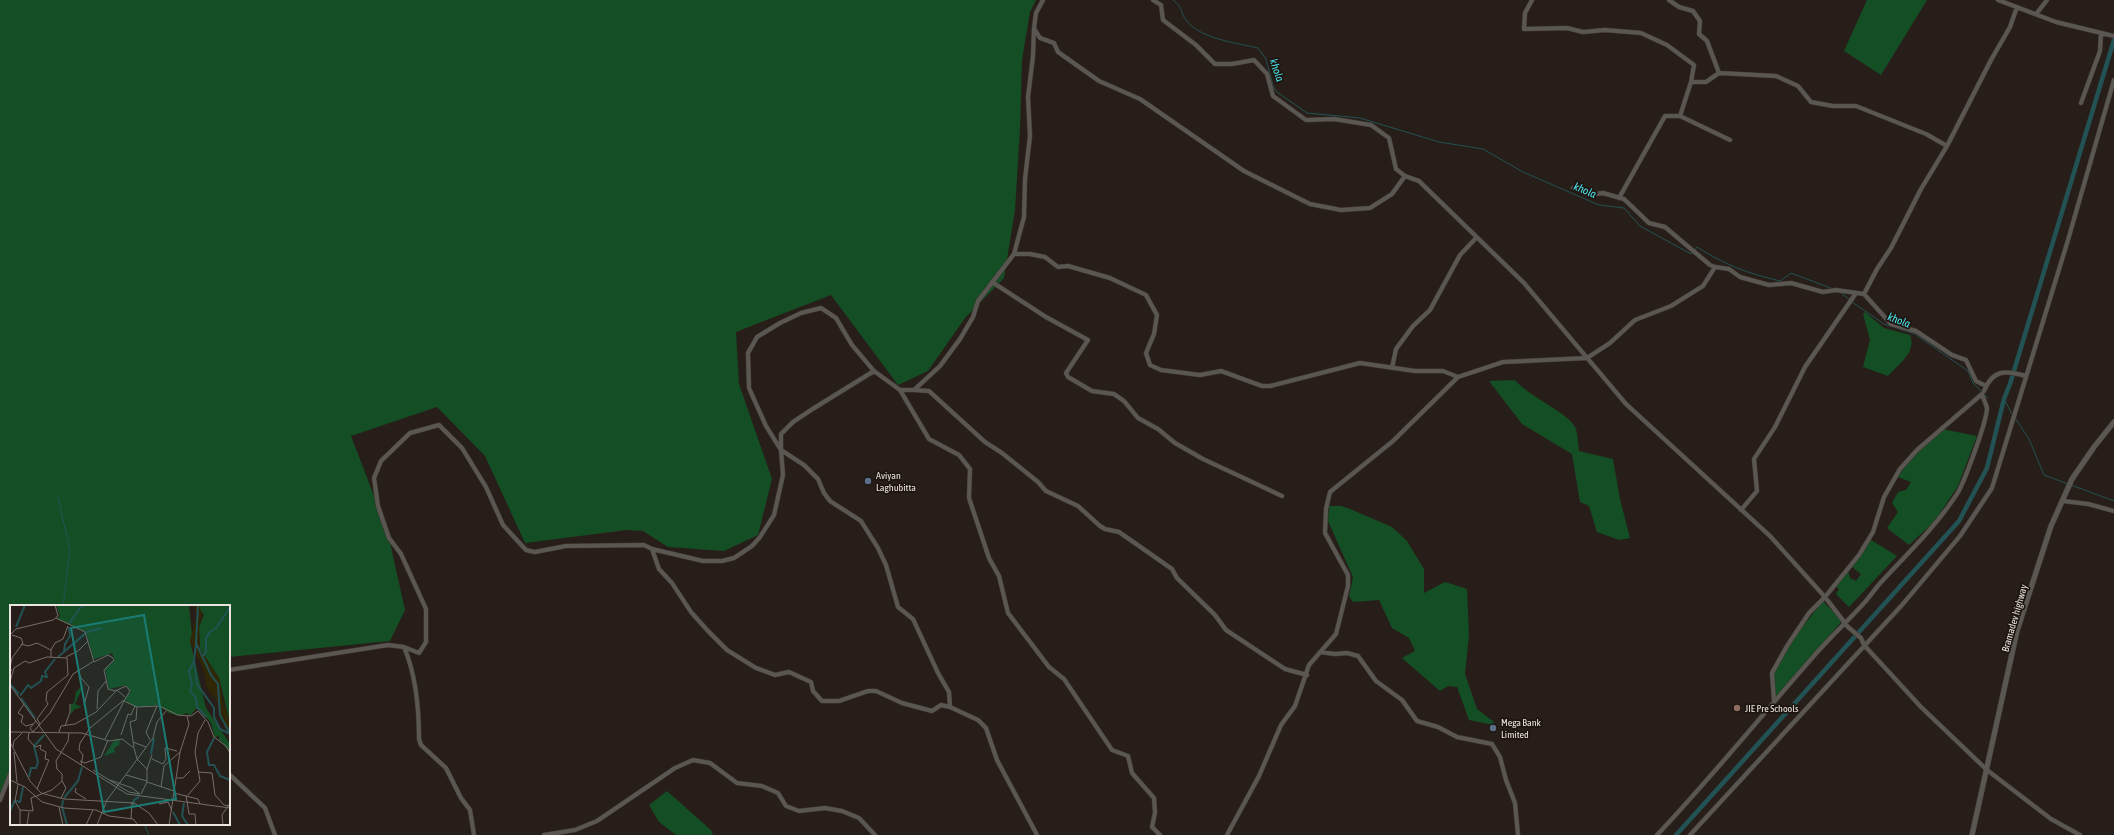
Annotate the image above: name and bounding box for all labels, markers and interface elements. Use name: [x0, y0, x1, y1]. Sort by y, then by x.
water label: khola: [1268, 57, 1286, 83]
water label: khola: [1572, 180, 1598, 200]
water label: khola: [1886, 310, 1912, 330]
place label: Aviyan Laghubitta: [876, 470, 916, 493]
marker: Aviyan Laghubitta: [863, 476, 873, 486]
street label: Bramadev highway: [2000, 583, 2029, 653]
inset map: [10, 605, 230, 825]
marker: JIE Pre Schools: [1732, 703, 1742, 713]
place label: JIE Pre Schools: [1745, 703, 1799, 714]
place label: Mega Bank Limited: [1501, 717, 1542, 740]
marker: Mega Bank Limited: [1488, 723, 1498, 733]

